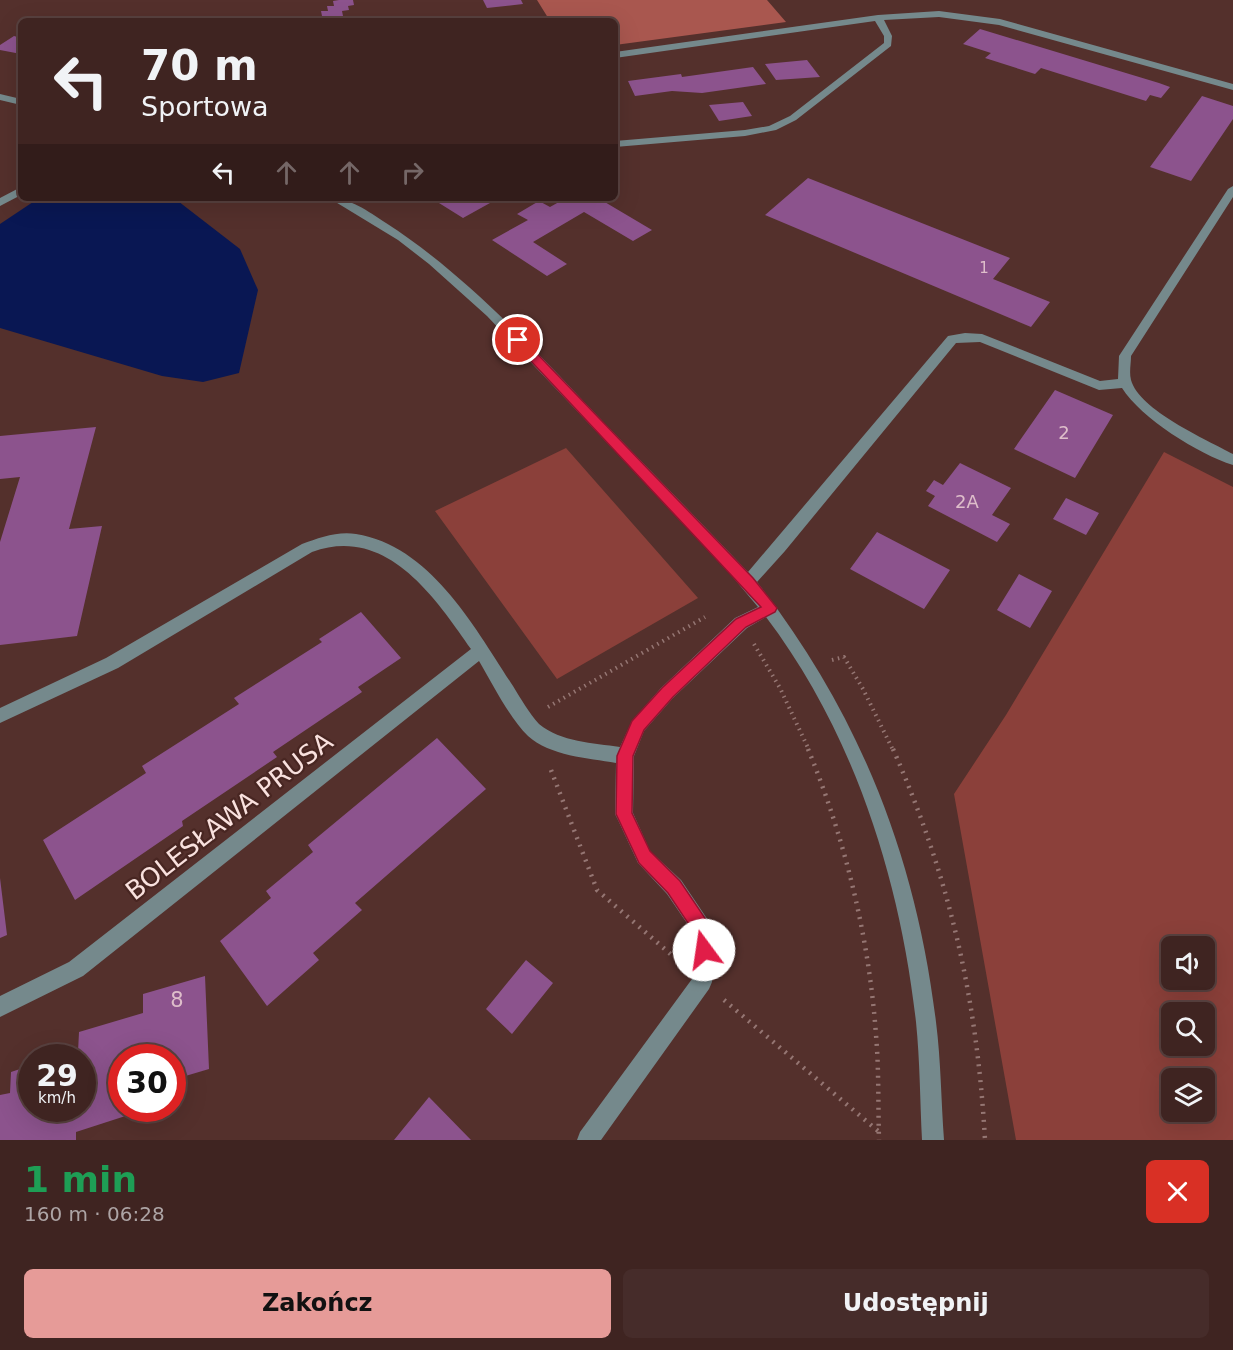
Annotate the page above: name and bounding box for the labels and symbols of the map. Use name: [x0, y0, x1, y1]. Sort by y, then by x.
house number: 1: [979, 259, 989, 277]
pin: [492, 314, 543, 365]
house number: 2: [1058, 422, 1070, 443]
house number: 2A: [955, 491, 980, 512]
street label: BOLESŁAWA PRUSA: [120, 726, 339, 906]
position arrow: [672, 918, 736, 982]
house number: 8: [170, 988, 184, 1012]
speed limit sign: 30: [108, 1044, 186, 1122]

